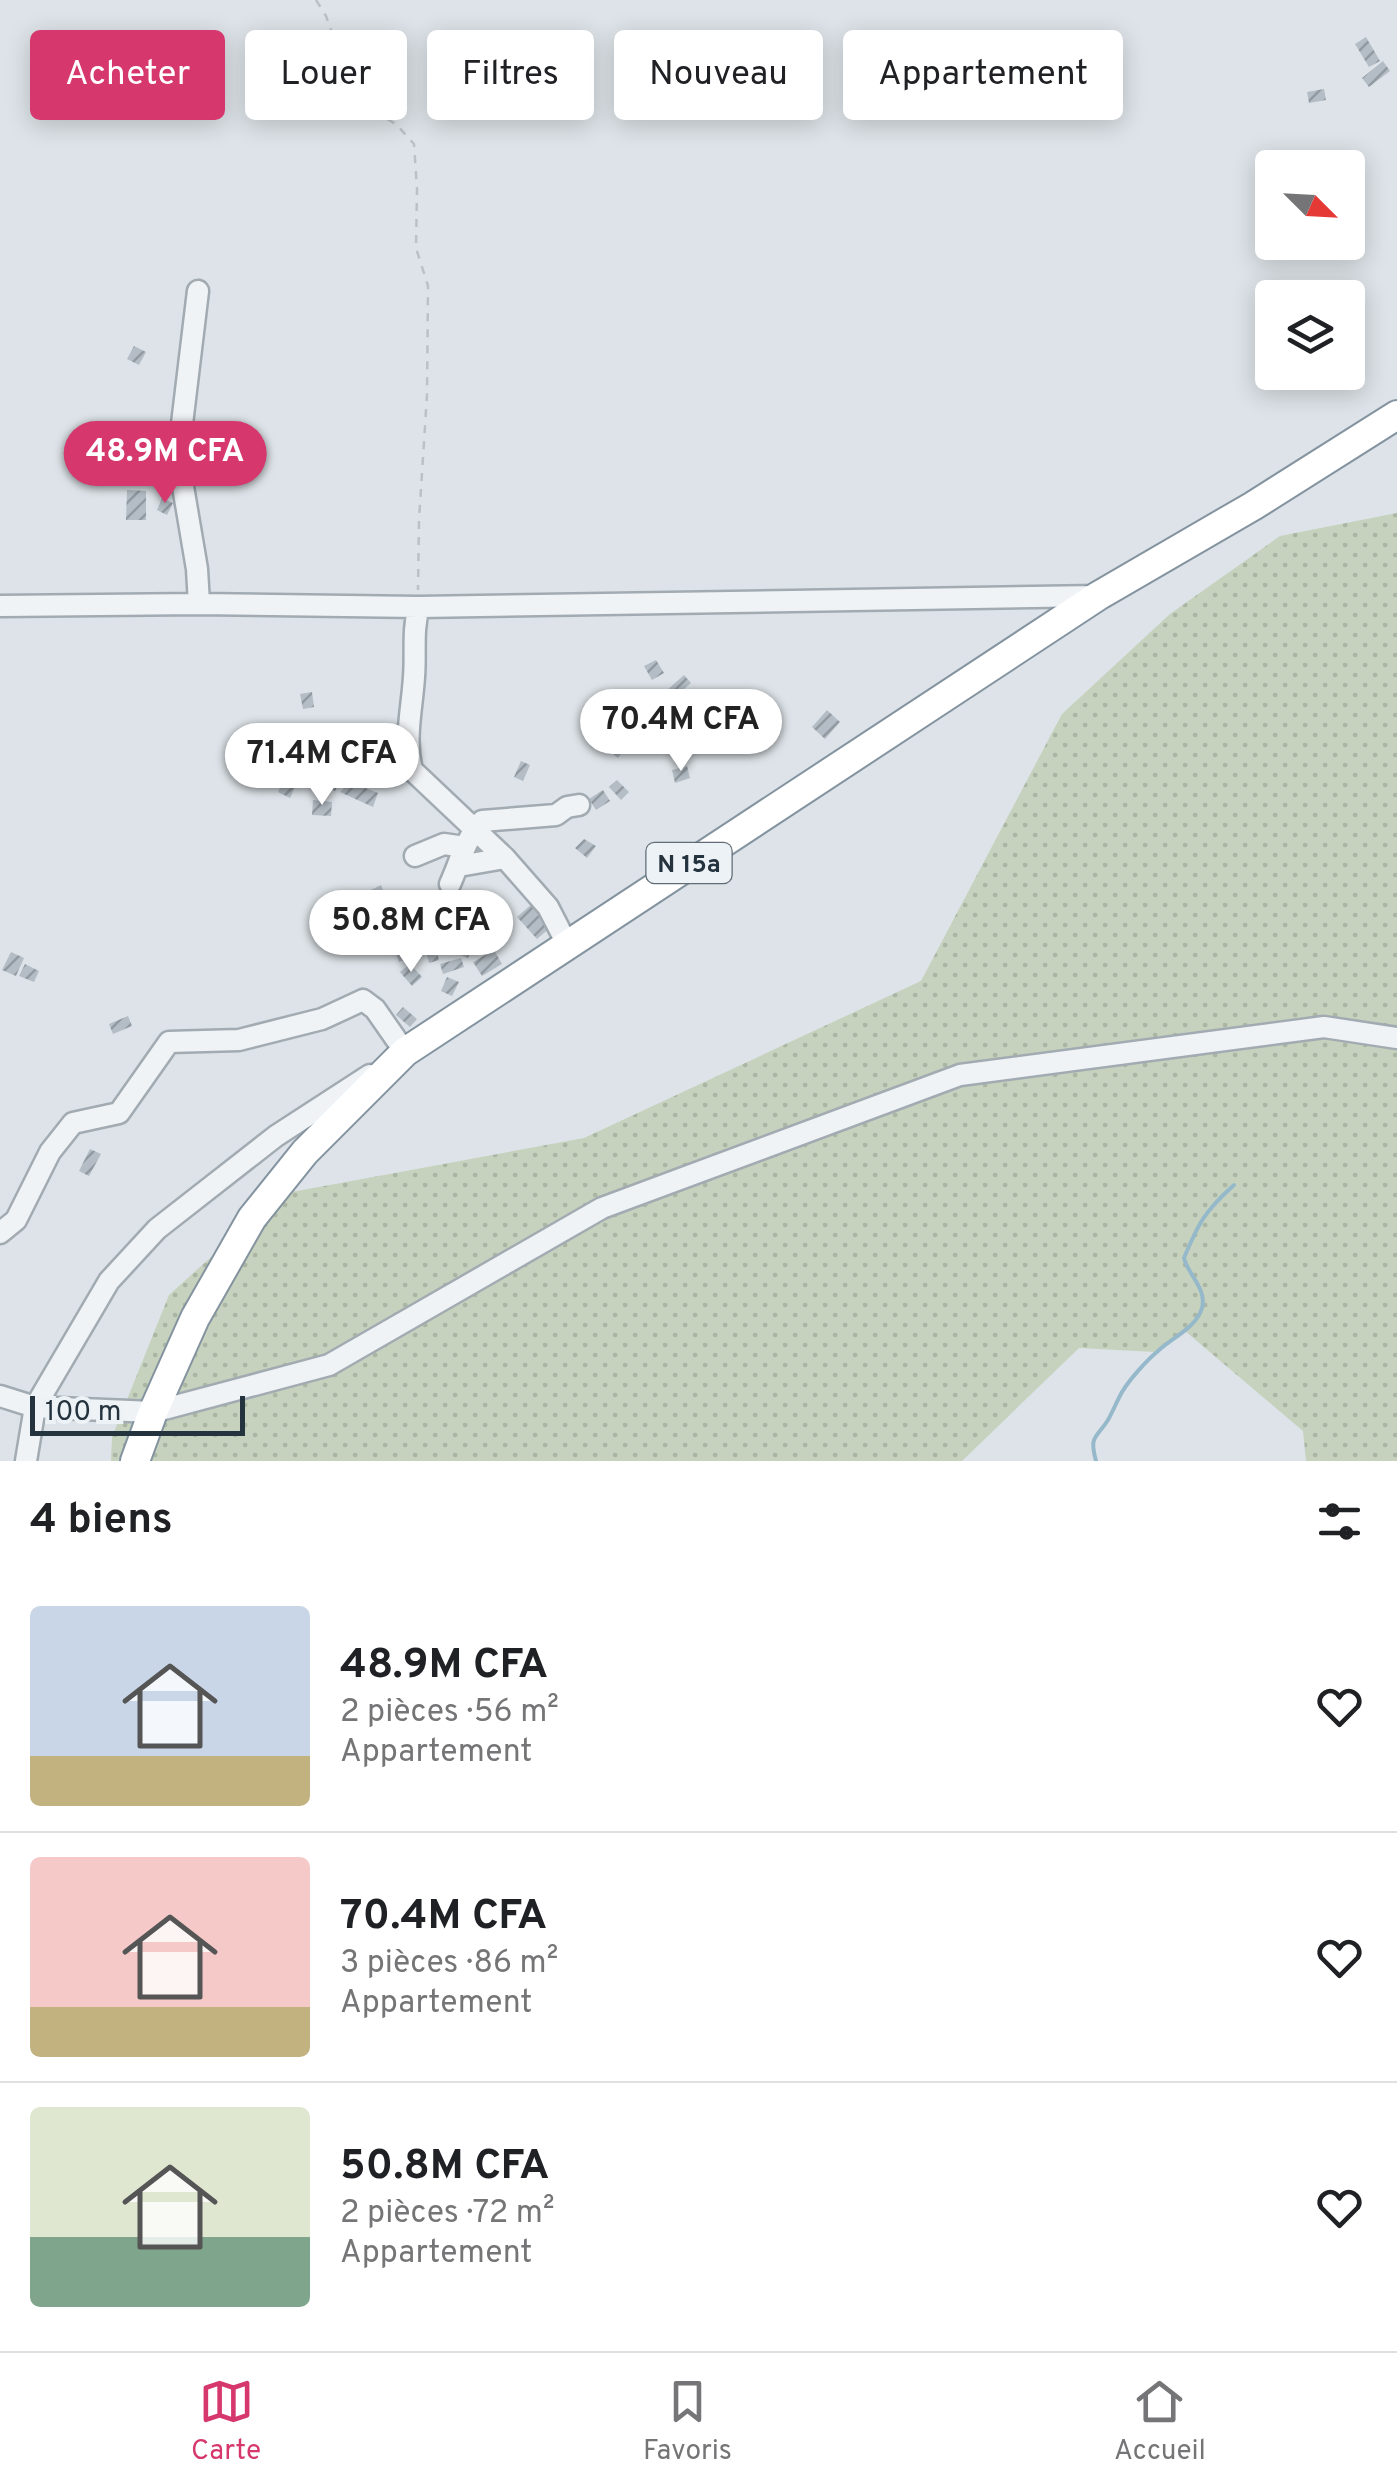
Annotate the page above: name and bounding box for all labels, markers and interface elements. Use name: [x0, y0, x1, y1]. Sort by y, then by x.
chip: Acheter: [30, 30, 225, 120]
chip: Louer: [245, 30, 407, 120]
chip: Filtres: [427, 30, 594, 120]
chip: Nouveau: [614, 30, 823, 120]
chip: Appartement: [843, 30, 1123, 120]
north arrow: [1255, 150, 1365, 260]
map controls: [1255, 150, 1365, 390]
button: layers: [1255, 280, 1365, 390]
pin: 48.9M CFA: [51, 421, 279, 506]
text: 48.9M CFA: [86, 433, 244, 473]
pin: 70.4M CFA: [567, 689, 795, 774]
text: 70.4M CFA: [602, 701, 760, 741]
pin: 71.4M CFA: [208, 723, 436, 808]
text: 71.4M CFA: [247, 735, 397, 775]
road number: N 15a: [646, 843, 732, 883]
pin: 50.8M CFA: [297, 890, 525, 975]
text: 50.8M CFA: [331, 902, 491, 942]
scale bar: [30, 1391, 245, 1436]
text: 100 m: [45, 1395, 121, 1431]
icon: filters: [1312, 1494, 1367, 1549]
text: 4 biens: [30, 1495, 173, 1548]
text: 48.9M CFA: [340, 1640, 548, 1693]
icon: home: [110, 1646, 230, 1766]
icon: heart: [1312, 1679, 1367, 1734]
text: 2 pièces · 56 m²: [340, 1693, 559, 1733]
text: Appartement: [340, 1733, 532, 1773]
text: 70.4M CFA: [340, 1891, 547, 1944]
icon: home: [110, 1897, 230, 2017]
icon: heart: [1312, 1930, 1367, 1985]
text: 3 pièces · 86 m²: [340, 1944, 558, 1984]
text: Appartement: [340, 1984, 532, 2024]
text: 50.8M CFA: [340, 2141, 549, 2194]
icon: home: [110, 2147, 230, 2267]
icon: heart: [1312, 2180, 1367, 2235]
text: 2 pièces · 72 m²: [340, 2194, 554, 2234]
text: Appartement: [340, 2234, 532, 2274]
tab: Carte: [191, 2374, 261, 2470]
tab: Favoris: [643, 2374, 732, 2470]
tab: Accueil: [1114, 2374, 1206, 2470]

